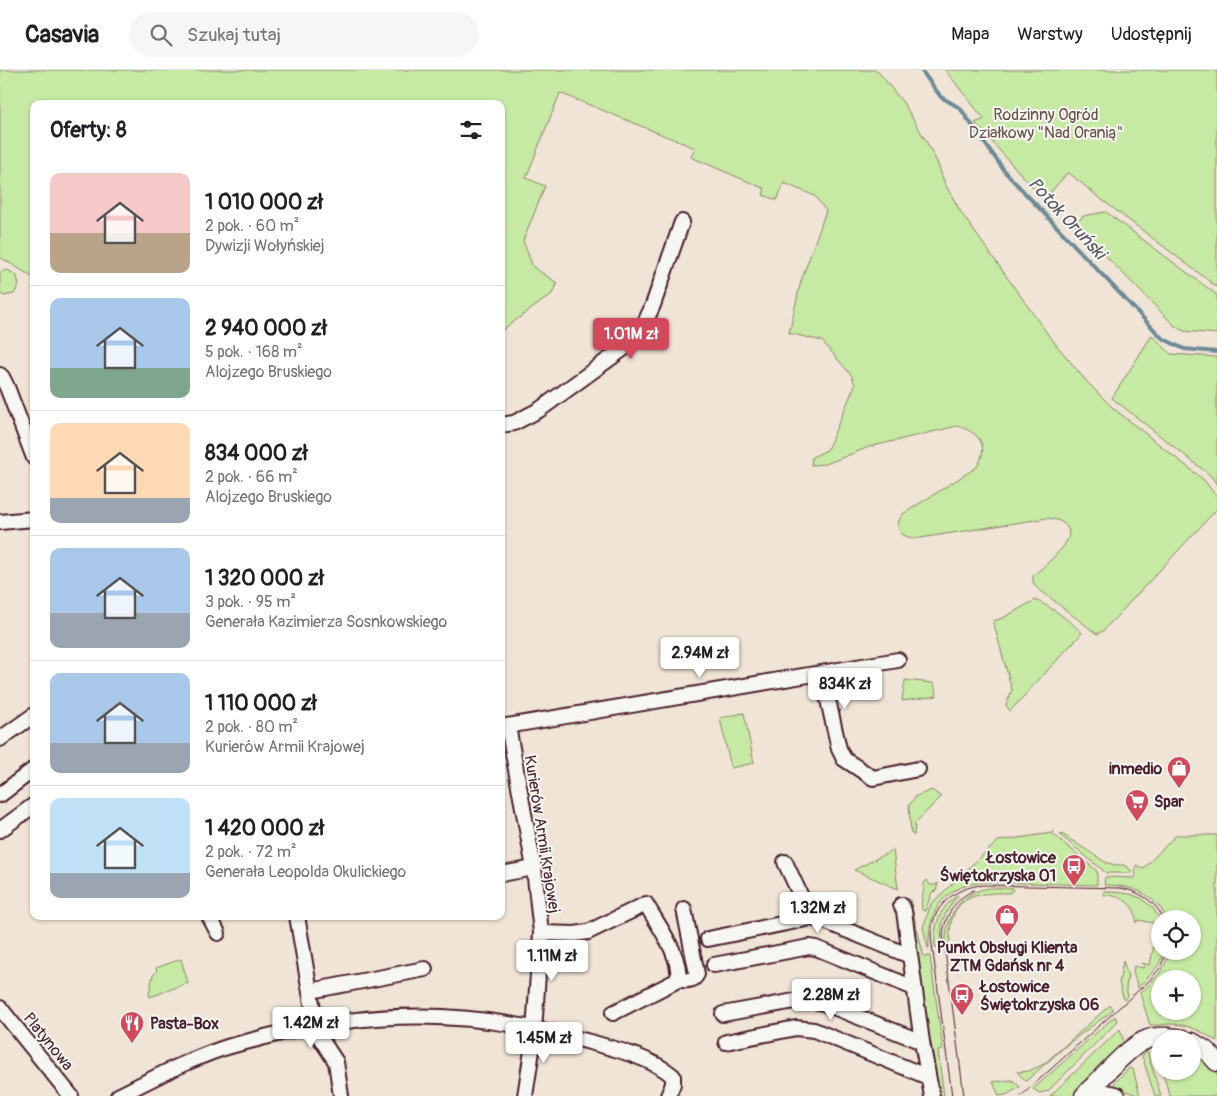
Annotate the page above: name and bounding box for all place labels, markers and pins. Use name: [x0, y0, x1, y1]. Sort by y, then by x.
pin: 1.01M zł: [579, 318, 683, 360]
pin: 2.94M zł: [648, 636, 752, 679]
pin: 834K zł: [799, 668, 891, 710]
shop icon: inmedio: [1166, 755, 1192, 789]
place label: inmedio: [1109, 759, 1162, 779]
supermarket icon: Spar: [1124, 788, 1150, 822]
place label: Spar: [1154, 792, 1184, 812]
place label: Łostowice Świętokrzyska 01: [940, 848, 1057, 886]
bus stop icon: Łostowice Świętokrzyska 01: [1061, 853, 1087, 887]
pin: 1.32M zł: [766, 892, 870, 934]
shop icon: Punkt Obsługi Klienta ZTM Gdańsk nr 4: [994, 903, 1020, 937]
place label: Punkt Obsługi Klienta ZTM Gdańsk nr 4: [937, 938, 1078, 976]
pin: 1.11M zł: [500, 940, 604, 982]
place label: Łostowice Świętokrzyska 06: [978, 977, 1099, 1015]
pin: 2.28M zł: [779, 978, 883, 1021]
bus stop icon: Łostowice Świętokrzyska 06: [949, 982, 975, 1016]
pin: 1.42M zł: [259, 1006, 363, 1049]
restaurant icon: Pasta-Box: [119, 1010, 145, 1044]
place label: Pasta-Box: [150, 1014, 219, 1034]
pin: 1.45M zł: [492, 1022, 596, 1064]

